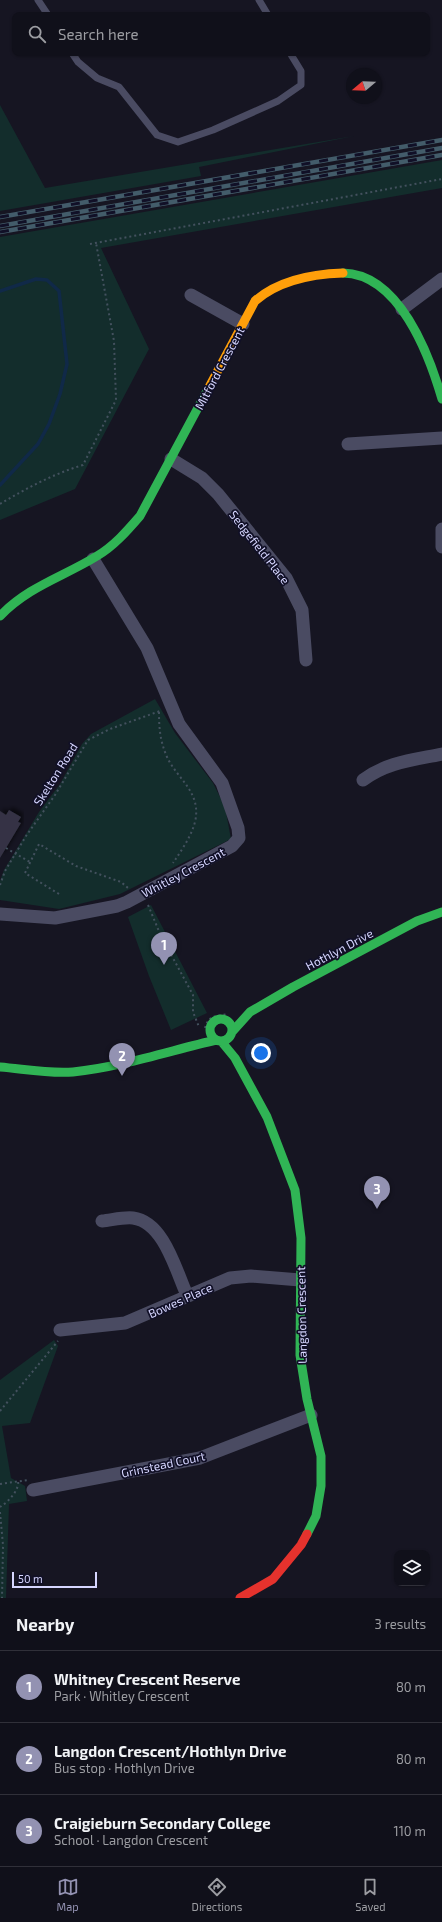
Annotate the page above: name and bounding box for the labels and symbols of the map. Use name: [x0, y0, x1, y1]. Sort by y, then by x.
north arrow: [346, 68, 382, 104]
street label: Mitford Crescent: [191, 324, 247, 412]
street label: Sedgefield Place: [227, 507, 293, 587]
street label: Skelton Road: [30, 740, 80, 808]
street label: Whitley Crescent: [139, 844, 227, 900]
street label: Hothlyn Drive: [303, 925, 375, 973]
pin: 1: [151, 932, 177, 965]
pin: 2: [109, 1043, 135, 1076]
your location: [251, 1043, 271, 1063]
pin: 3: [364, 1176, 390, 1209]
street label: Langdon Crescent: [293, 1266, 309, 1364]
street label: Bowes Place: [146, 1280, 214, 1320]
street label: Grinstead Court: [120, 1448, 207, 1480]
scale bar: [12, 1570, 97, 1589]

